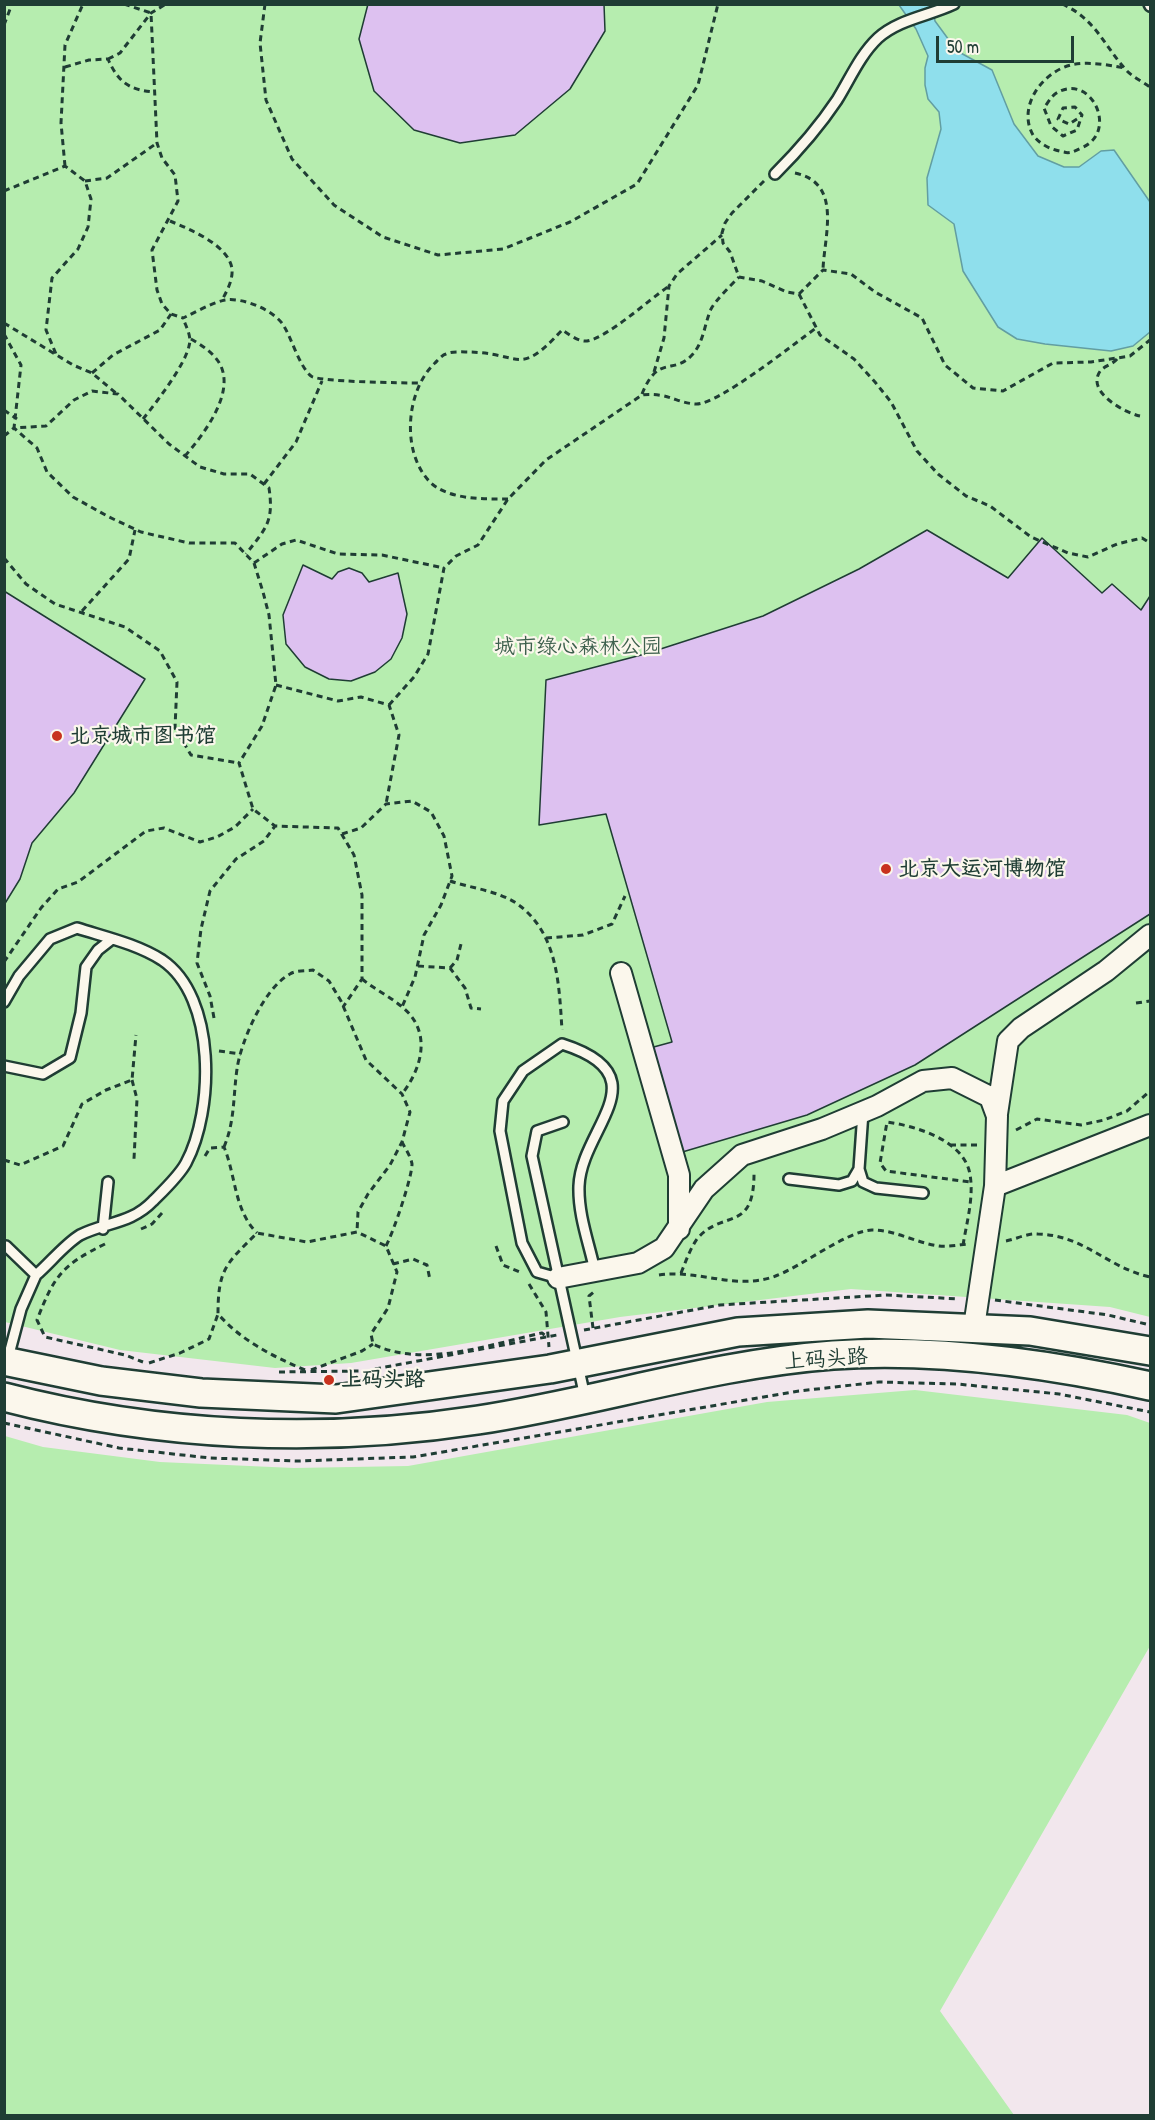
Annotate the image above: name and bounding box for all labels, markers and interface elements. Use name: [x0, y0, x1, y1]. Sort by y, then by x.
scale bar: [939, 24, 1077, 62]
text: 50 m: [947, 34, 979, 59]
park label: 城市绿心森林公园: [494, 634, 662, 660]
place label: 北京城市图书馆: [69, 723, 216, 749]
marker: 北京城市图书馆: [50, 729, 64, 743]
place label: 北京大运河博物馆: [898, 856, 1066, 882]
marker: 北京大运河博物馆: [879, 862, 893, 876]
street label: 上码头路: [783, 1345, 869, 1375]
place label: 上码头路: [341, 1367, 425, 1393]
marker: 上码头路: [322, 1373, 336, 1387]

